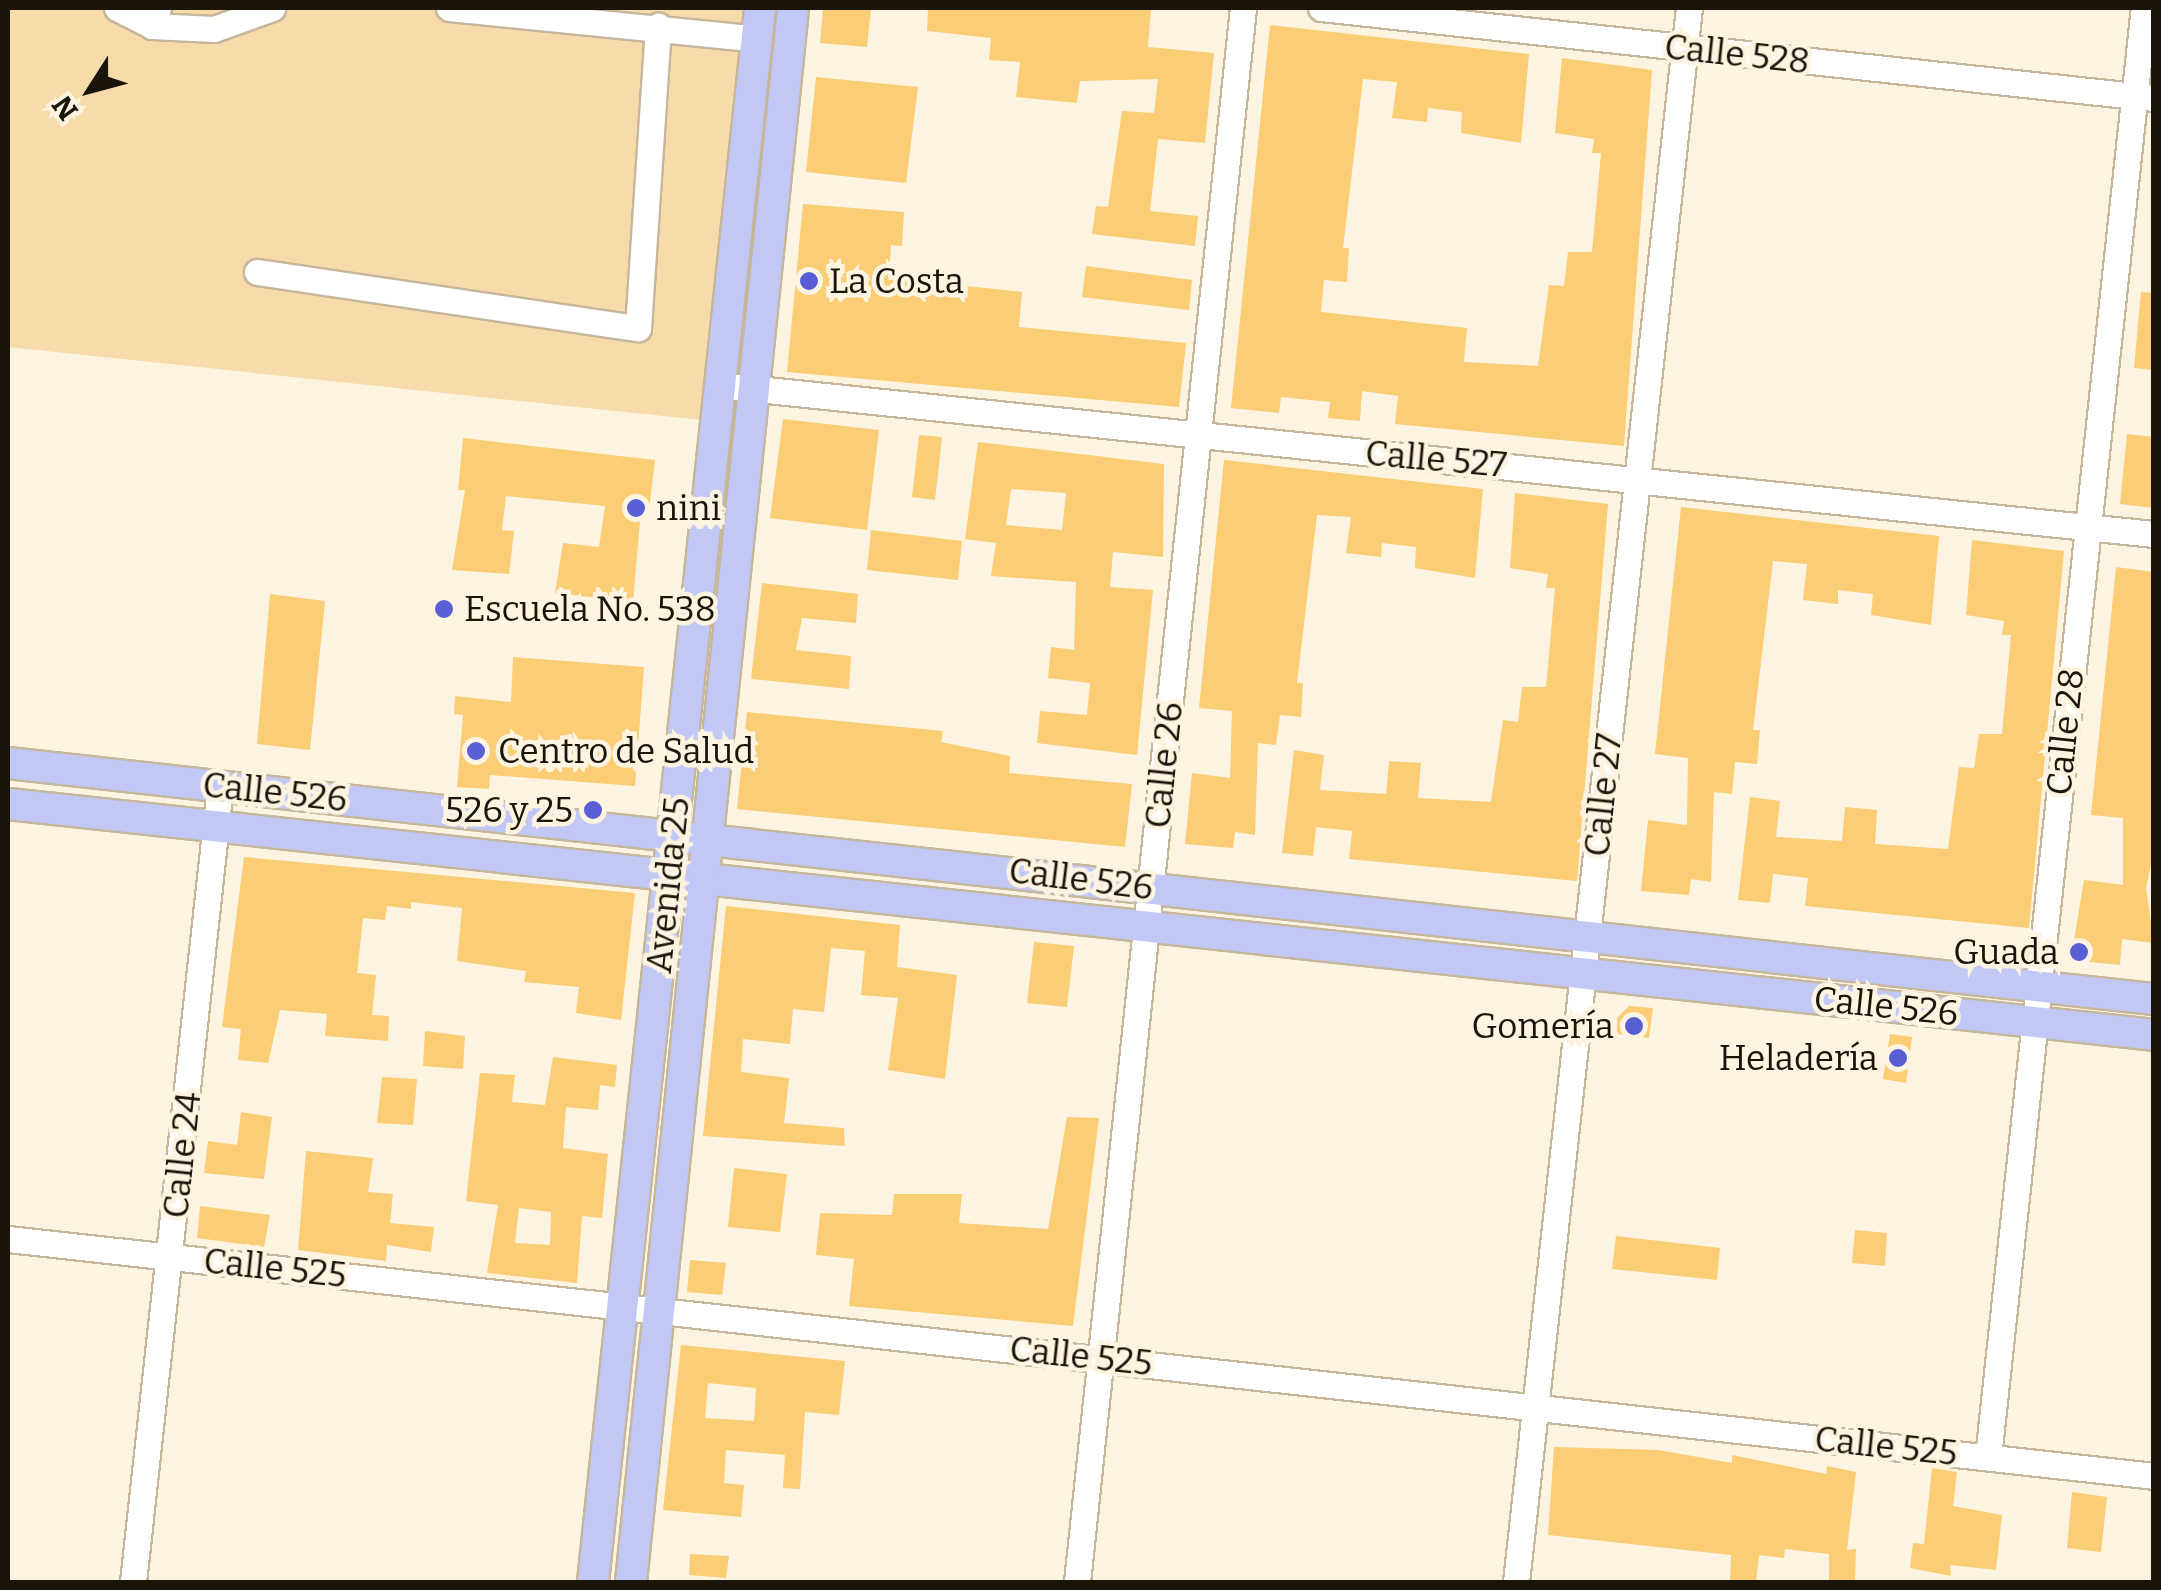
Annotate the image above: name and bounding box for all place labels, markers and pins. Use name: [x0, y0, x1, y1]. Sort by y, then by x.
place label: La Costa: [829, 260, 964, 302]
marker: La Costa: [798, 270, 820, 292]
place label: nini: [656, 487, 721, 529]
marker: nini: [625, 497, 647, 519]
place label: Escuela No. 538: [464, 588, 716, 630]
marker: Escuela No. 538: [433, 598, 455, 620]
place label: Centro de Salud: [498, 730, 754, 772]
marker: Centro de Salud: [463, 738, 489, 764]
place label: 526 y 25: [445, 789, 573, 831]
marker: 526 y 25: [582, 799, 604, 821]
place label: Guada: [1953, 931, 2059, 973]
marker: Guada: [2068, 941, 2090, 963]
place label: Gomería: [1472, 1005, 1614, 1047]
marker: Gomería: [1623, 1015, 1645, 1037]
place label: Heladería: [1719, 1037, 1878, 1079]
marker: Heladería: [1887, 1047, 1909, 1069]

